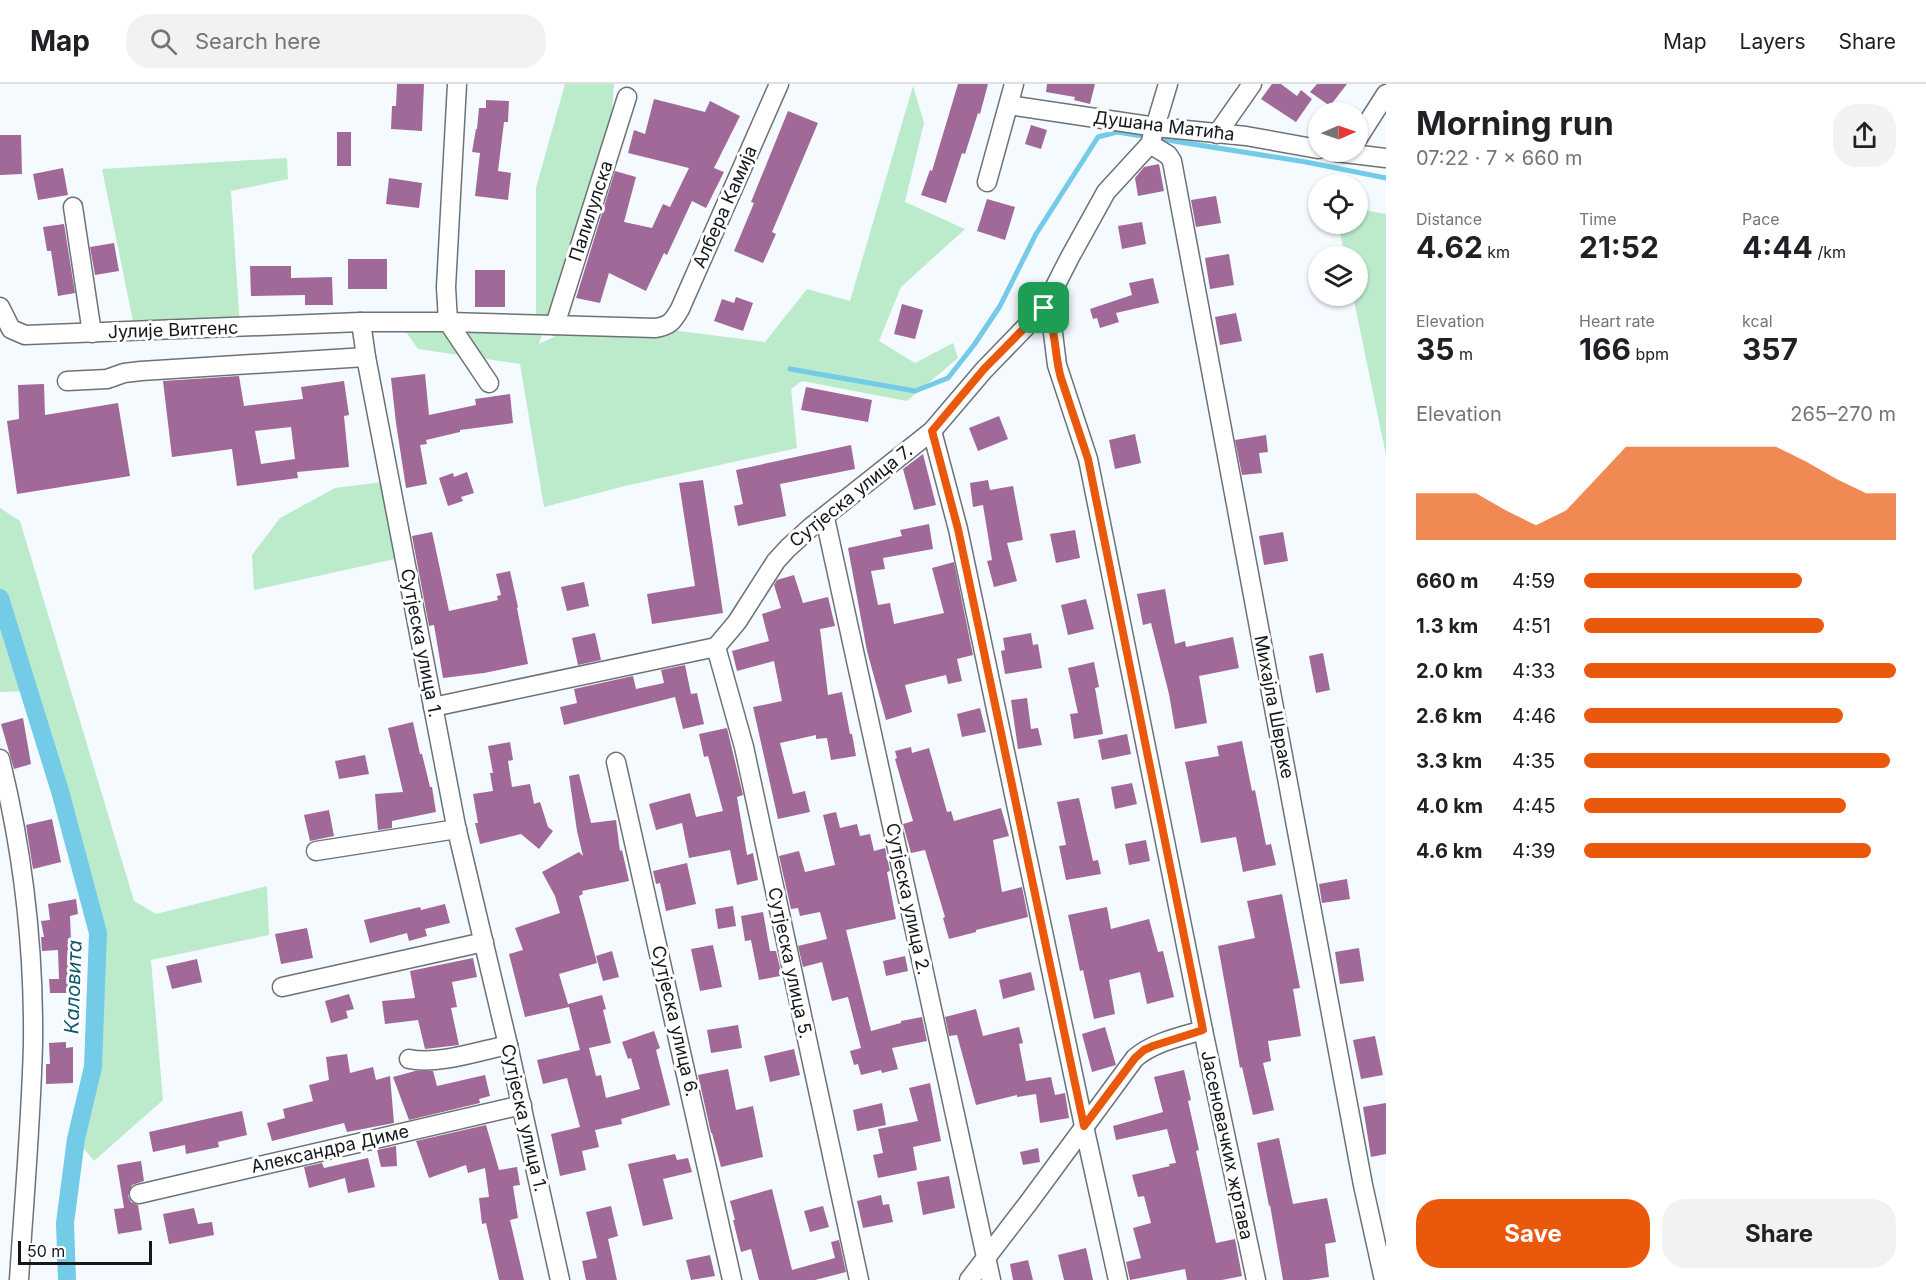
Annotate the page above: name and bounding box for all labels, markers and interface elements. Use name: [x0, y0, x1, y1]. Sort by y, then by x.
search box: [126, 14, 546, 68]
text: Map: [30, 24, 90, 58]
icon: search: [147, 25, 180, 58]
text: Search here: [195, 28, 321, 54]
text: Map: [1663, 29, 1707, 54]
text: Layers: [1740, 29, 1806, 54]
text: Share: [1839, 29, 1896, 54]
north arrow: [1308, 102, 1368, 162]
map controls: [1308, 102, 1368, 306]
text: Morning run: [1416, 103, 1614, 143]
button: share: [1833, 104, 1896, 167]
street label: Душана Матића: [1092, 106, 1236, 145]
street label: Албера Камија: [688, 142, 761, 271]
text: 07:22 · 7 × 660 m: [1416, 146, 1582, 170]
street label: Палилулска: [564, 158, 617, 264]
button: locate: [1308, 174, 1368, 234]
text: Distance: [1416, 209, 1482, 229]
text: Time: [1579, 209, 1617, 229]
text: Pace: [1742, 209, 1780, 229]
text: 4.62: [1416, 229, 1483, 265]
text: 21:52: [1579, 229, 1659, 265]
text: 4:44: [1742, 229, 1813, 265]
text: km: [1483, 242, 1510, 262]
text: /km: [1813, 242, 1846, 262]
button: layers: [1308, 246, 1368, 306]
pin: [1018, 282, 1069, 333]
icon: arrive: [1027, 291, 1060, 324]
text: Elevation: [1416, 311, 1485, 331]
text: Heart rate: [1579, 311, 1655, 331]
text: kcal: [1742, 311, 1773, 331]
street label: Јулије Витгенс: [107, 317, 239, 342]
text: 35: [1416, 331, 1455, 367]
text: 166: [1579, 331, 1631, 367]
text: 357: [1742, 331, 1798, 367]
text: m: [1455, 344, 1473, 364]
text: bpm: [1631, 344, 1669, 364]
text: Elevation: [1416, 402, 1502, 426]
text: 265–270 m: [1790, 402, 1896, 426]
street label: Сутјеска улица 7.: [785, 440, 916, 551]
street label: Сутјеска улица 1.: [397, 567, 446, 719]
text: 660 m: [1416, 569, 1478, 593]
text: 4:59: [1512, 569, 1555, 593]
text: 1.3 km: [1416, 614, 1478, 638]
text: 4:51: [1512, 614, 1551, 638]
street label: Михајла Швраке: [1250, 634, 1299, 780]
text: 2.0 km: [1416, 659, 1483, 683]
text: 4:33: [1512, 659, 1555, 683]
text: 2.6 km: [1416, 704, 1482, 728]
text: 4:46: [1512, 704, 1556, 728]
text: 3.3 km: [1416, 749, 1482, 773]
text: 4:35: [1512, 749, 1555, 773]
text: 4.0 km: [1416, 794, 1483, 818]
text: 4:45: [1512, 794, 1556, 818]
street label: Сутјеска улица 2.: [882, 821, 935, 977]
text: 4.6 km: [1416, 839, 1483, 863]
text: 4:39: [1512, 839, 1555, 863]
street label: Сутјеска улица 5.: [764, 885, 817, 1040]
water label: Каловита: [59, 940, 87, 1034]
street label: Сутјеска улица 6.: [648, 943, 703, 1098]
street label: Сутјеска улица 1.: [497, 1042, 552, 1194]
street label: Јасеновачких жртава: [1197, 1048, 1258, 1241]
street label: Александра Диме: [249, 1120, 411, 1177]
button: Save: [1416, 1199, 1650, 1268]
button: Share: [1662, 1199, 1896, 1268]
scale bar: [18, 1238, 152, 1266]
text: 50 m: [27, 1241, 65, 1261]

